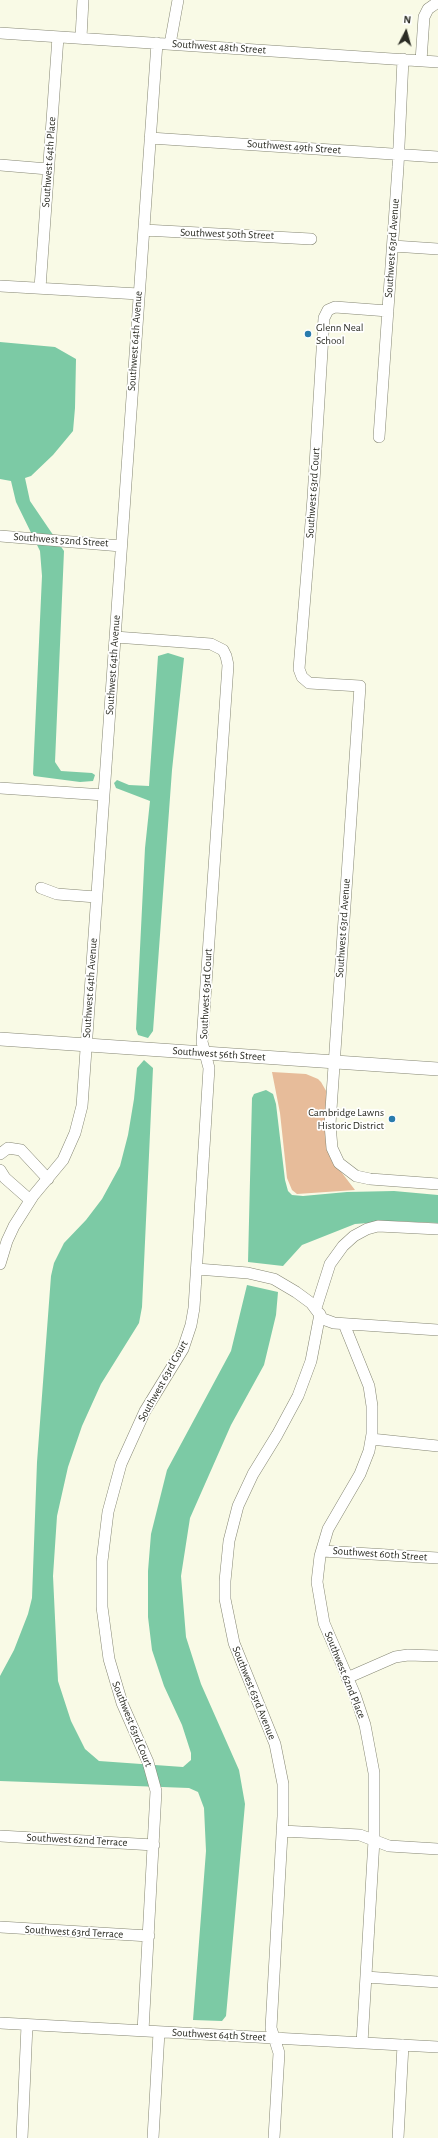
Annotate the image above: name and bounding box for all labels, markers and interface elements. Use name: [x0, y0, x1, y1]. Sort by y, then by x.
north arrow: [386, 12, 426, 52]
text: N: [403, 14, 412, 25]
street label: Southwest 48th Street: [172, 37, 266, 57]
street label: Southwest 64th Place: [39, 116, 59, 208]
street label: Southwest 49th Street: [247, 137, 341, 157]
street label: Southwest 63rd Avenue: [382, 198, 402, 298]
street label: Southwest 50th Street: [180, 226, 274, 242]
street label: Southwest 64th Avenue: [125, 291, 145, 391]
place label: Glenn Neal School: [316, 321, 363, 347]
marker: Glenn Neal School: [303, 329, 313, 339]
street label: Southwest 63rd Court: [303, 447, 323, 539]
street label: Southwest 52nd Street: [13, 530, 109, 550]
street label: Southwest 64th Avenue: [103, 615, 123, 715]
street label: Southwest 63rd Avenue: [333, 878, 353, 978]
street label: Southwest 64th Avenue: [80, 938, 100, 1038]
street label: Southwest 63rd Court: [197, 948, 215, 1040]
street label: Southwest 56th Street: [172, 1044, 266, 1064]
place label: Cambridge Lawns Historic District: [308, 1106, 384, 1132]
marker: Cambridge Lawns Historic District: [387, 1114, 397, 1124]
street label: Southwest 63rd Court: [135, 1338, 191, 1424]
street label: Southwest 60th Street: [332, 1544, 428, 1564]
street label: Southwest 62nd Place: [321, 1629, 369, 1721]
street label: Southwest 63rd Avenue: [229, 1644, 279, 1742]
street label: Southwest 63rd Court: [109, 1679, 155, 1769]
street label: Southwest 62nd Terrace: [26, 1831, 128, 1849]
street label: Southwest 63rd Terrace: [24, 1923, 124, 1941]
street label: Southwest 64th Street: [172, 2026, 266, 2044]

